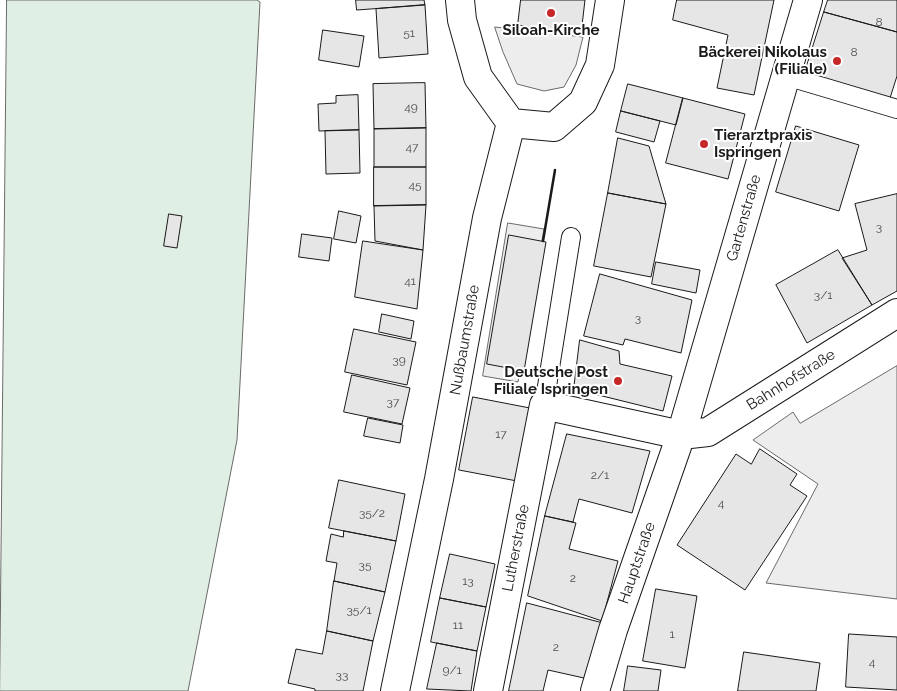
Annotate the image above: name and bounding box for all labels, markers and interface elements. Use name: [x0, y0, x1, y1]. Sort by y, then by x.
marker: Siloah-Kirche: [545, 7, 557, 19]
house number: 8: [875, 15, 883, 29]
place label: Siloah-Kirche: [503, 21, 599, 39]
house number: 51: [403, 26, 415, 40]
place label: Bäckerei Nikolaus (Filiale): [698, 43, 827, 78]
house number: 8: [850, 45, 858, 59]
marker: Bäckerei Nikolaus (Filiale): [831, 55, 843, 67]
house number: 49: [404, 100, 418, 114]
place label: Tierarztpraxis Ispringen: [714, 126, 813, 161]
marker: Tierarztpraxis Ispringen: [698, 138, 710, 150]
house number: 47: [406, 140, 418, 154]
street label: Gartenstraße: [723, 173, 765, 263]
house number: 45: [408, 178, 422, 192]
house number: 3: [876, 220, 882, 234]
house number: 41: [404, 274, 416, 288]
street label: Nußbaumstraße: [446, 283, 484, 397]
house number: 3/1: [814, 288, 832, 302]
house number: 3: [635, 311, 641, 325]
street label: Bahnhofstraße: [743, 346, 839, 414]
house number: 39: [392, 353, 406, 367]
place label: Deutsche Post Filiale Ispringen: [494, 363, 608, 398]
marker: Deutsche Post Filiale Ispringen: [612, 375, 624, 387]
house number: 37: [387, 395, 399, 409]
house number: 17: [495, 427, 507, 441]
house number: 2/1: [591, 468, 609, 482]
house number: 4: [718, 496, 724, 510]
street label: Lutherstraße: [499, 503, 533, 593]
house number: 35/2: [359, 506, 385, 520]
street label: Hauptstraße: [615, 520, 659, 606]
house number: 35: [359, 558, 371, 572]
house number: 2: [570, 571, 576, 585]
house number: 13: [462, 574, 474, 588]
house number: 35/1: [346, 603, 372, 617]
house number: 11: [453, 618, 463, 632]
house number: 1: [669, 627, 675, 641]
house number: 2: [553, 640, 559, 654]
house number: 4: [869, 655, 875, 669]
house number: 9/1: [442, 663, 462, 677]
house number: 33: [336, 668, 348, 682]

